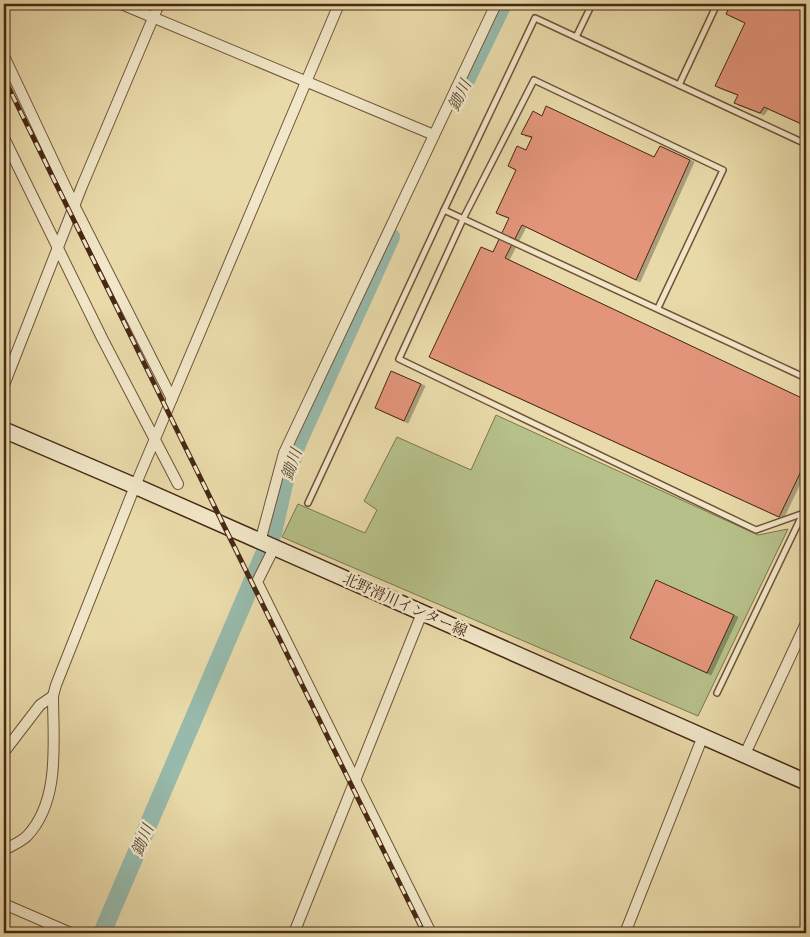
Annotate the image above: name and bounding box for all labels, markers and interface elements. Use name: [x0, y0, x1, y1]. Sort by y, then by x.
water label: 鋤川: [444, 75, 476, 114]
water label: 鋤川: [277, 444, 306, 482]
street label: 北野滑川インター線: [340, 569, 470, 641]
water label: 鋤川: [127, 820, 158, 859]

